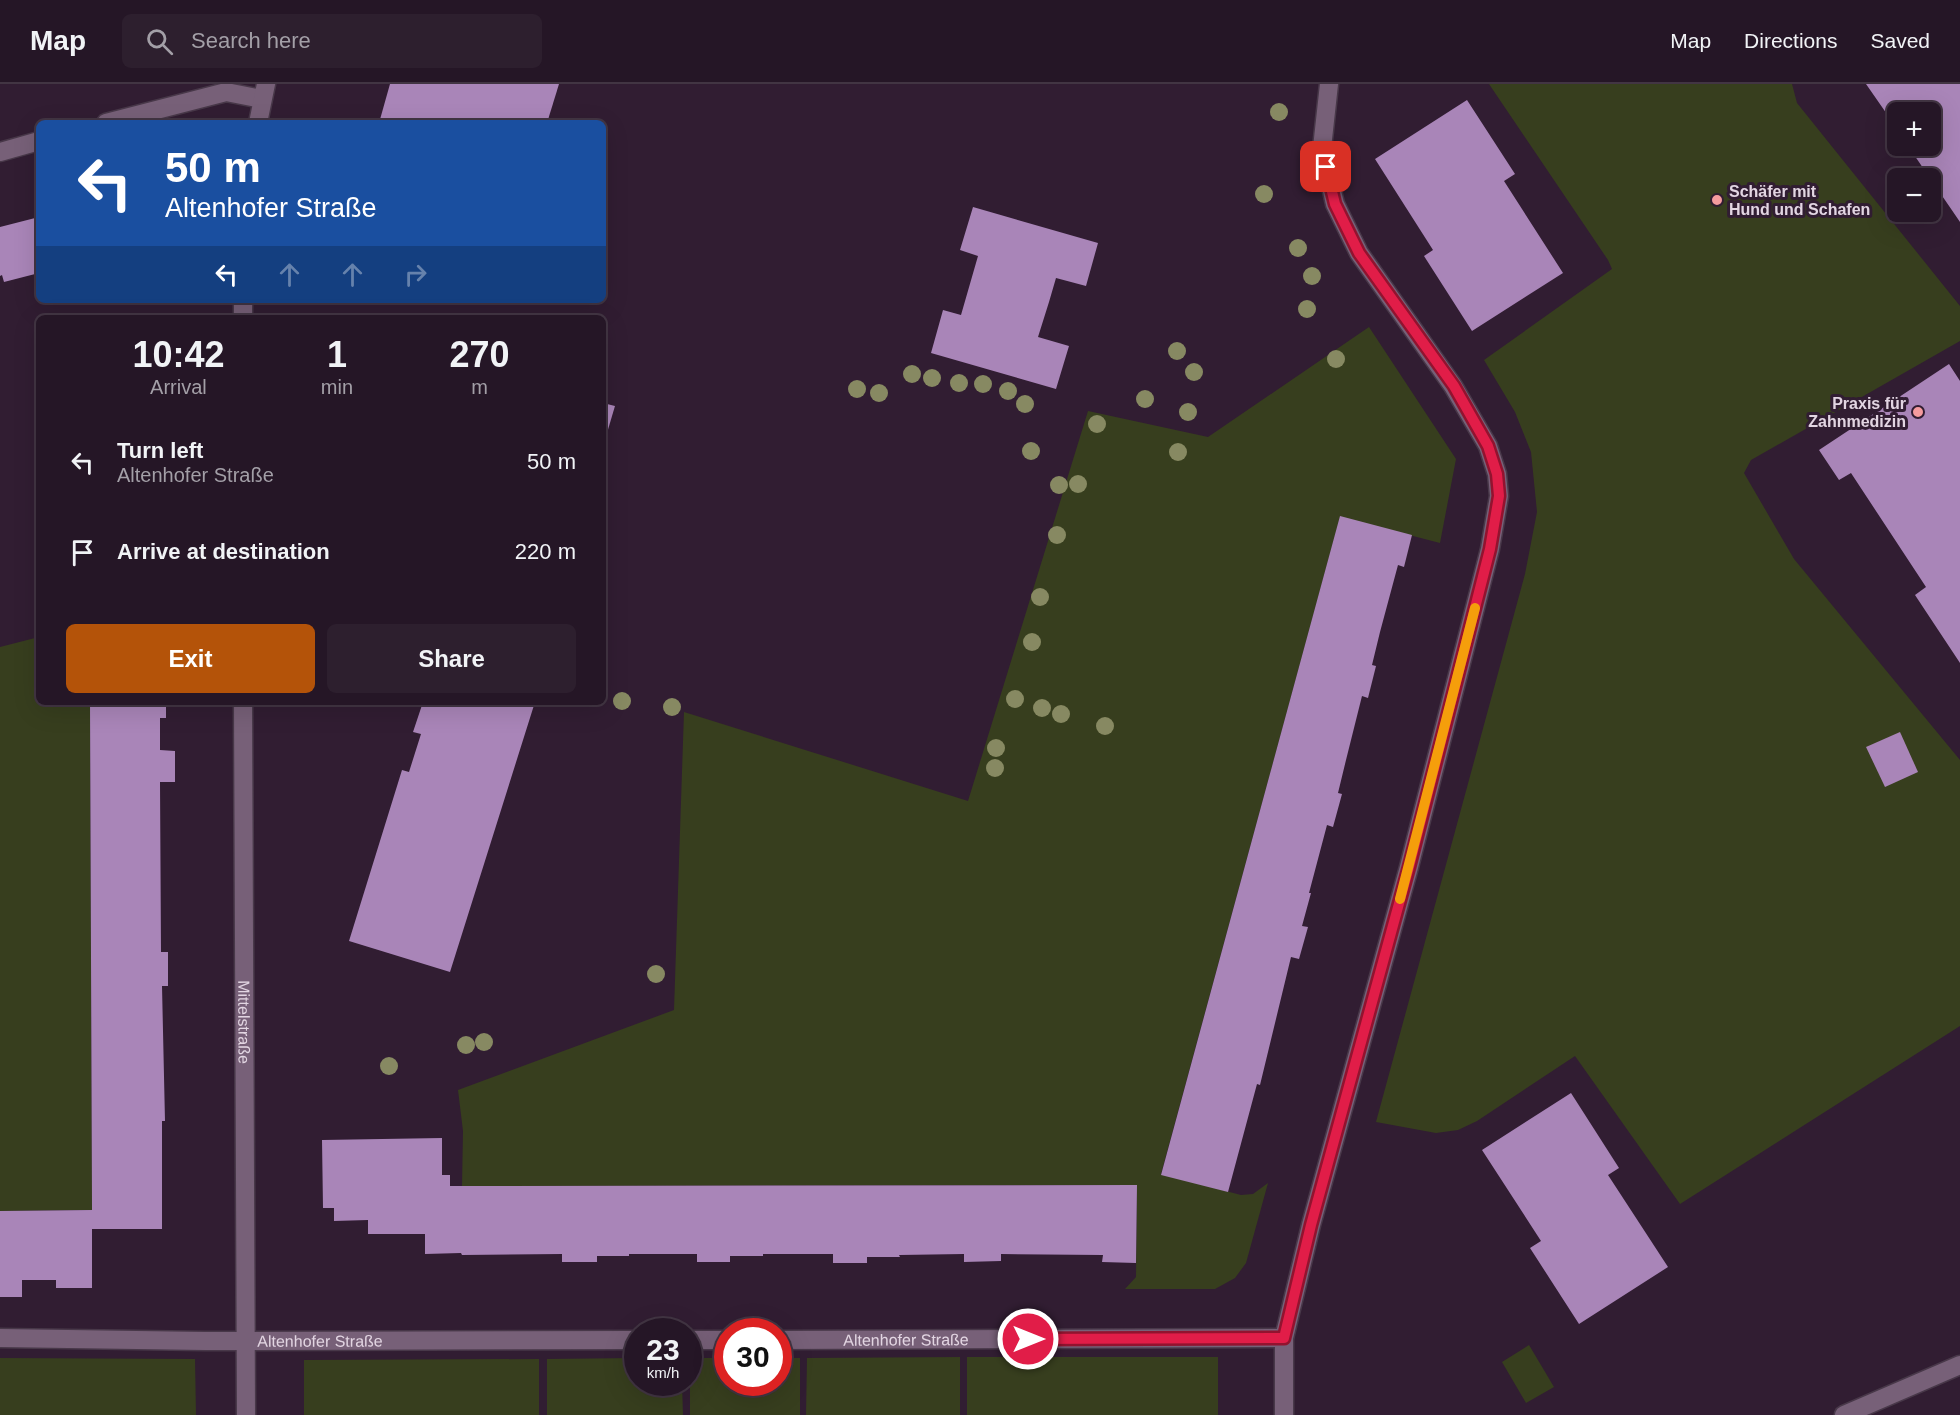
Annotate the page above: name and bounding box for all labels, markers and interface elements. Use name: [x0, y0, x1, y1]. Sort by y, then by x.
search box: [122, 14, 542, 68]
text: Map: [30, 25, 86, 56]
icon: search: [143, 25, 176, 58]
text: Search here: [191, 28, 311, 53]
text: Map: [1670, 29, 1711, 52]
text: Directions: [1744, 29, 1837, 52]
text: Saved: [1870, 29, 1930, 52]
map controls: [1887, 102, 1941, 222]
button: +: [1887, 102, 1941, 156]
pin: [1300, 141, 1351, 192]
icon: left: [66, 144, 144, 222]
text: 50 m: [165, 144, 261, 191]
icon: arrive: [1309, 150, 1342, 183]
button: −: [1887, 168, 1941, 222]
place label: Schäfer mit Hund und Schafen: [1729, 183, 1870, 218]
text: Altenhofer Straße: [165, 193, 377, 223]
marker: Schäfer mit Hund und Schafen: [1710, 193, 1724, 207]
icon: left: [210, 258, 243, 291]
icon: ahead: [273, 258, 306, 291]
icon: ahead: [336, 258, 369, 291]
icon: right: [399, 258, 432, 291]
text: 10:42: [132, 334, 224, 375]
text: 1: [327, 334, 347, 375]
text: 270: [449, 334, 510, 375]
text: Arrival: [150, 376, 207, 398]
text: min: [321, 376, 353, 398]
text: m: [471, 376, 488, 398]
place label: Praxis für Zahnmedizin: [1808, 395, 1906, 430]
marker: Praxis für Zahnmedizin: [1911, 405, 1925, 419]
text: Turn left: [117, 438, 203, 463]
icon: left: [66, 446, 99, 479]
text: 50 m: [527, 449, 576, 474]
text: Altenhofer Straße: [117, 464, 274, 486]
icon: arrive: [66, 536, 99, 569]
text: Arrive at destination: [117, 539, 330, 564]
text: 220 m: [515, 539, 576, 564]
button: Exit: [66, 624, 315, 693]
button: Share: [327, 624, 576, 693]
street label: Mittelstraße: [235, 980, 253, 1064]
position arrow: [996, 1307, 1060, 1371]
speed limit sign: 30: [714, 1318, 792, 1396]
street label: Altenhofer Straße: [843, 1331, 969, 1349]
street label: Altenhofer Straße: [257, 1333, 383, 1350]
text: 23: [646, 1333, 680, 1366]
text: km/h: [647, 1364, 679, 1381]

